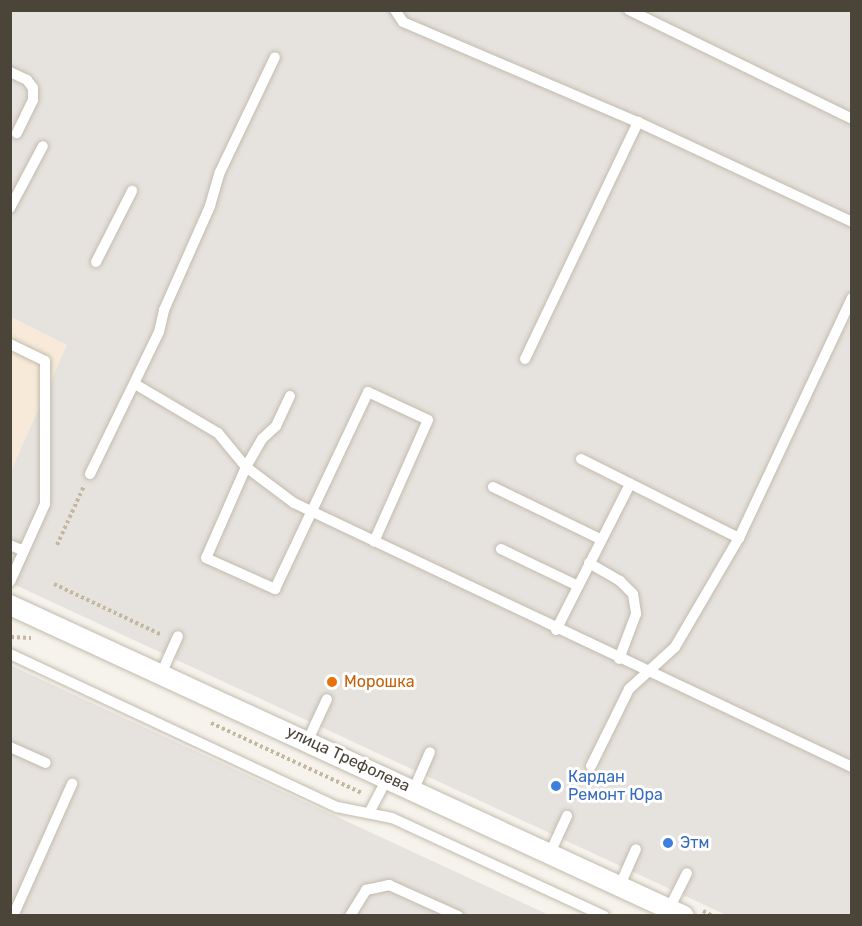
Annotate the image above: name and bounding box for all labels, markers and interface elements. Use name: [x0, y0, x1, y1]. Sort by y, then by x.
place label: Морошка: [344, 672, 415, 692]
marker: Морошка: [325, 675, 339, 689]
street label: улица Трефолева: [283, 722, 413, 796]
place label: Кардан Ремонт Юра: [568, 767, 663, 805]
marker: Кардан Ремонт Юра: [549, 779, 563, 793]
place label: Этм: [680, 833, 709, 853]
marker: Этм: [661, 836, 675, 850]

